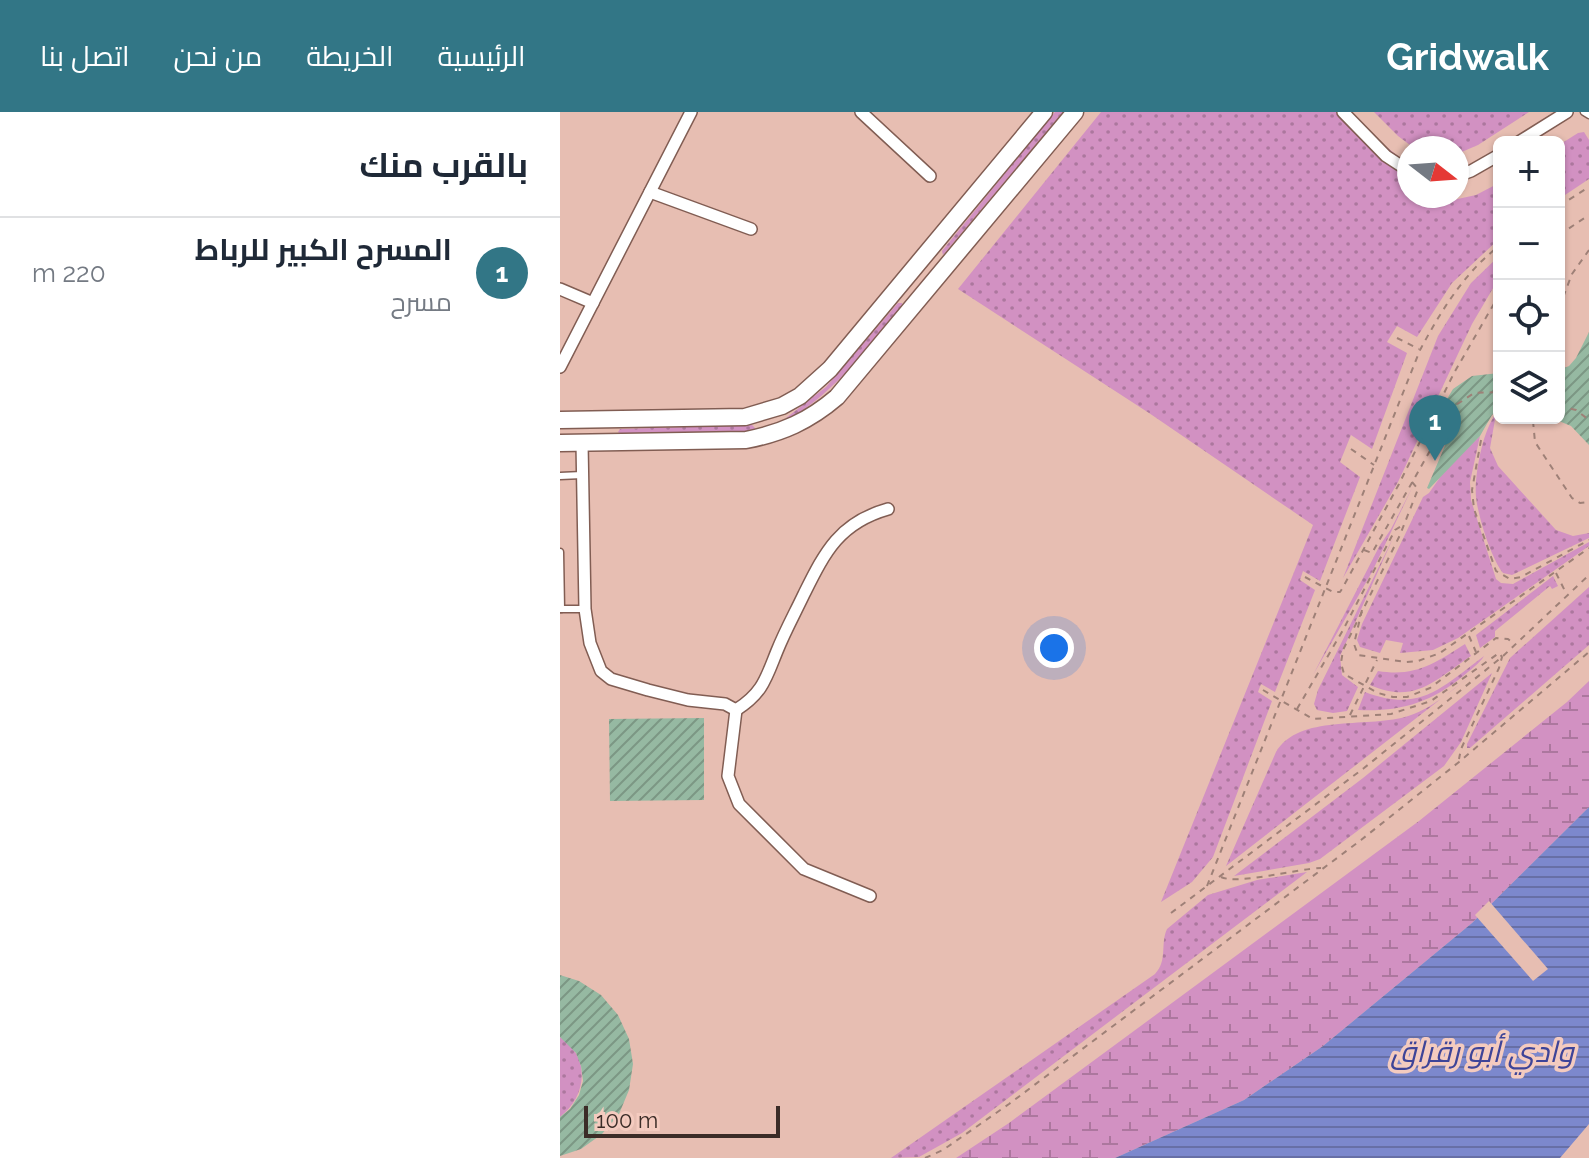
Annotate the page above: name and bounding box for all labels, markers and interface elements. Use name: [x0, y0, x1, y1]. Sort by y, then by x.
text: Gridwalk: [1386, 34, 1549, 79]
text: اتصل بنا: [40, 40, 130, 73]
text: من نحن: [174, 40, 262, 73]
text: الخريطة: [306, 40, 394, 73]
text: الرئيسية: [438, 40, 525, 73]
north arrow: [1397, 136, 1469, 208]
map controls: [1493, 136, 1565, 424]
button: +: [1493, 136, 1565, 208]
text: بالقرب منك: [359, 145, 528, 185]
button: −: [1493, 208, 1565, 280]
text: المسرح الكبير للرباط: [195, 232, 452, 267]
text: 220 m: [32, 258, 106, 288]
text: 1: [496, 258, 508, 288]
button: locate: [1493, 280, 1565, 352]
text: مسرح: [391, 287, 452, 317]
button: layers: [1493, 352, 1565, 424]
pin: 1: [1409, 395, 1461, 461]
your location: [1034, 628, 1074, 668]
water label: وادي أبو رقراق: [1390, 1033, 1575, 1075]
scale bar: [584, 1102, 780, 1138]
text: 100 m: [596, 1107, 658, 1133]

